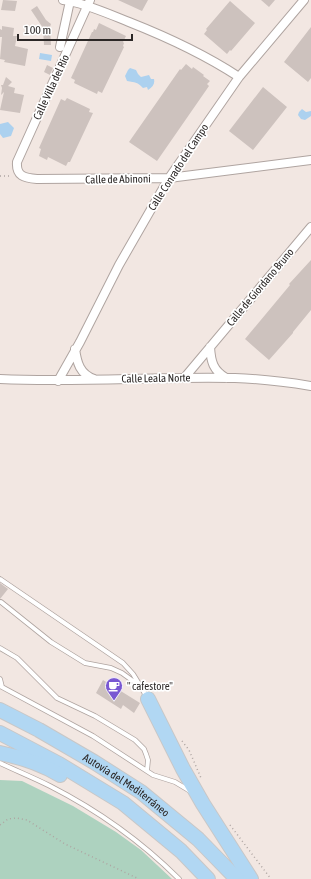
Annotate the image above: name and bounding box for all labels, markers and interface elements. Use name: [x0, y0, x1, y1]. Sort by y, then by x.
scale bar: [18, 16, 132, 42]
text: 100 m: [24, 23, 51, 37]
street label: Calle Villa del Río: [31, 53, 71, 121]
street label: Calle Conrado del Campo: [146, 121, 210, 213]
street label: Calle de Abinoni: [85, 172, 151, 186]
street label: Calle de Giordano Bruno: [224, 246, 296, 328]
street label: Calle Leala Norte: [121, 371, 191, 385]
cafe icon: " cafestore": [104, 676, 124, 701]
place label: " cafestore": [127, 680, 173, 692]
street label: Autovía del Mediterráneo: [81, 751, 172, 819]

